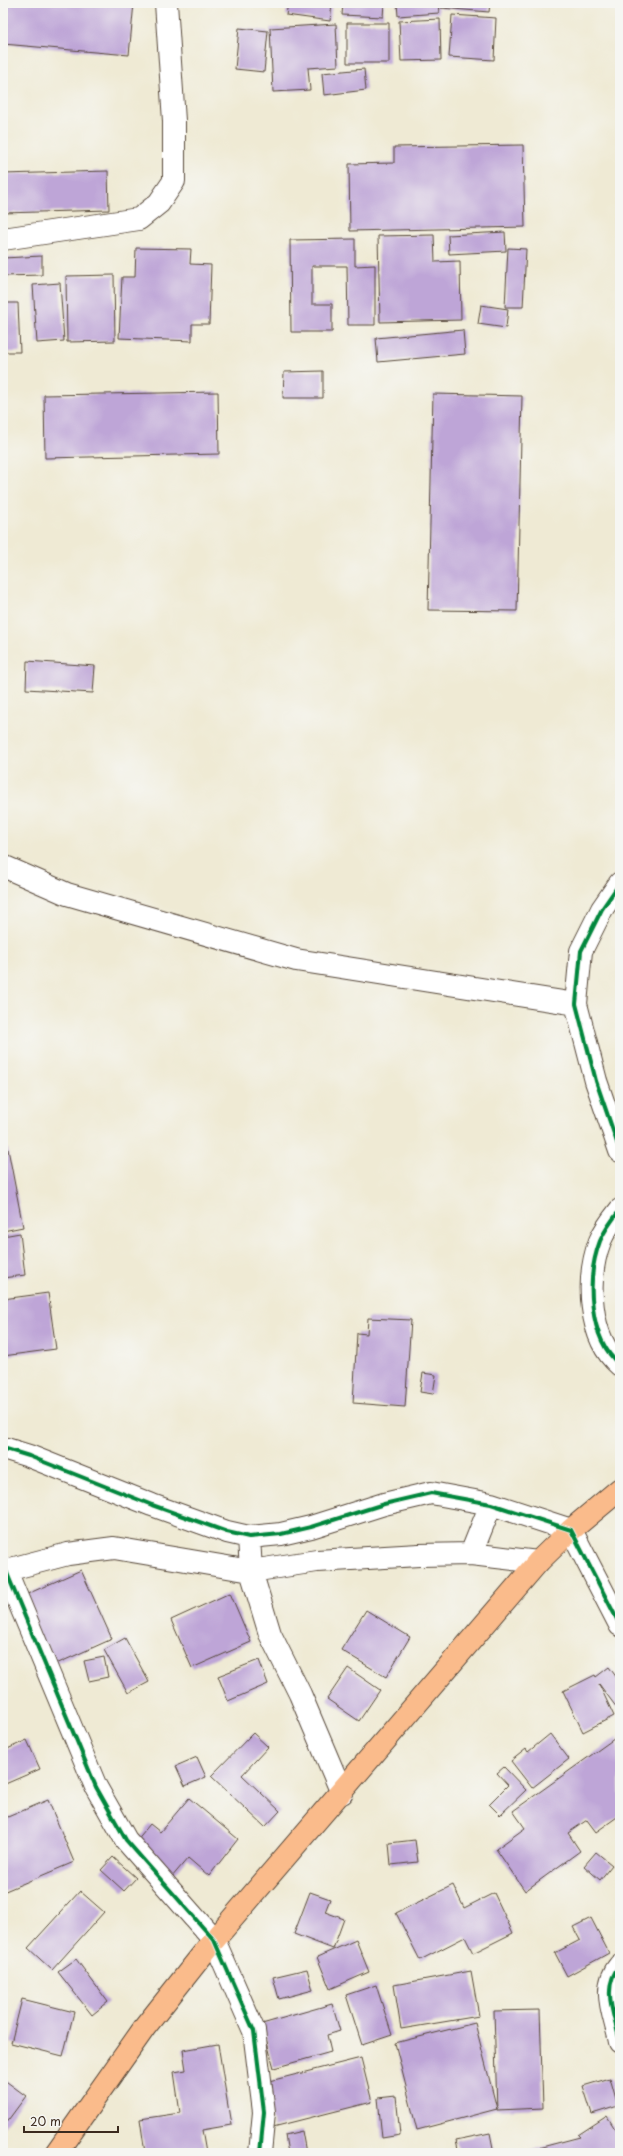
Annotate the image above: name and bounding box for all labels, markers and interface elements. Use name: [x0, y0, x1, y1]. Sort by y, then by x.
scale bar: [24, 2108, 118, 2134]
text: 20 m: [30, 2112, 61, 2130]

